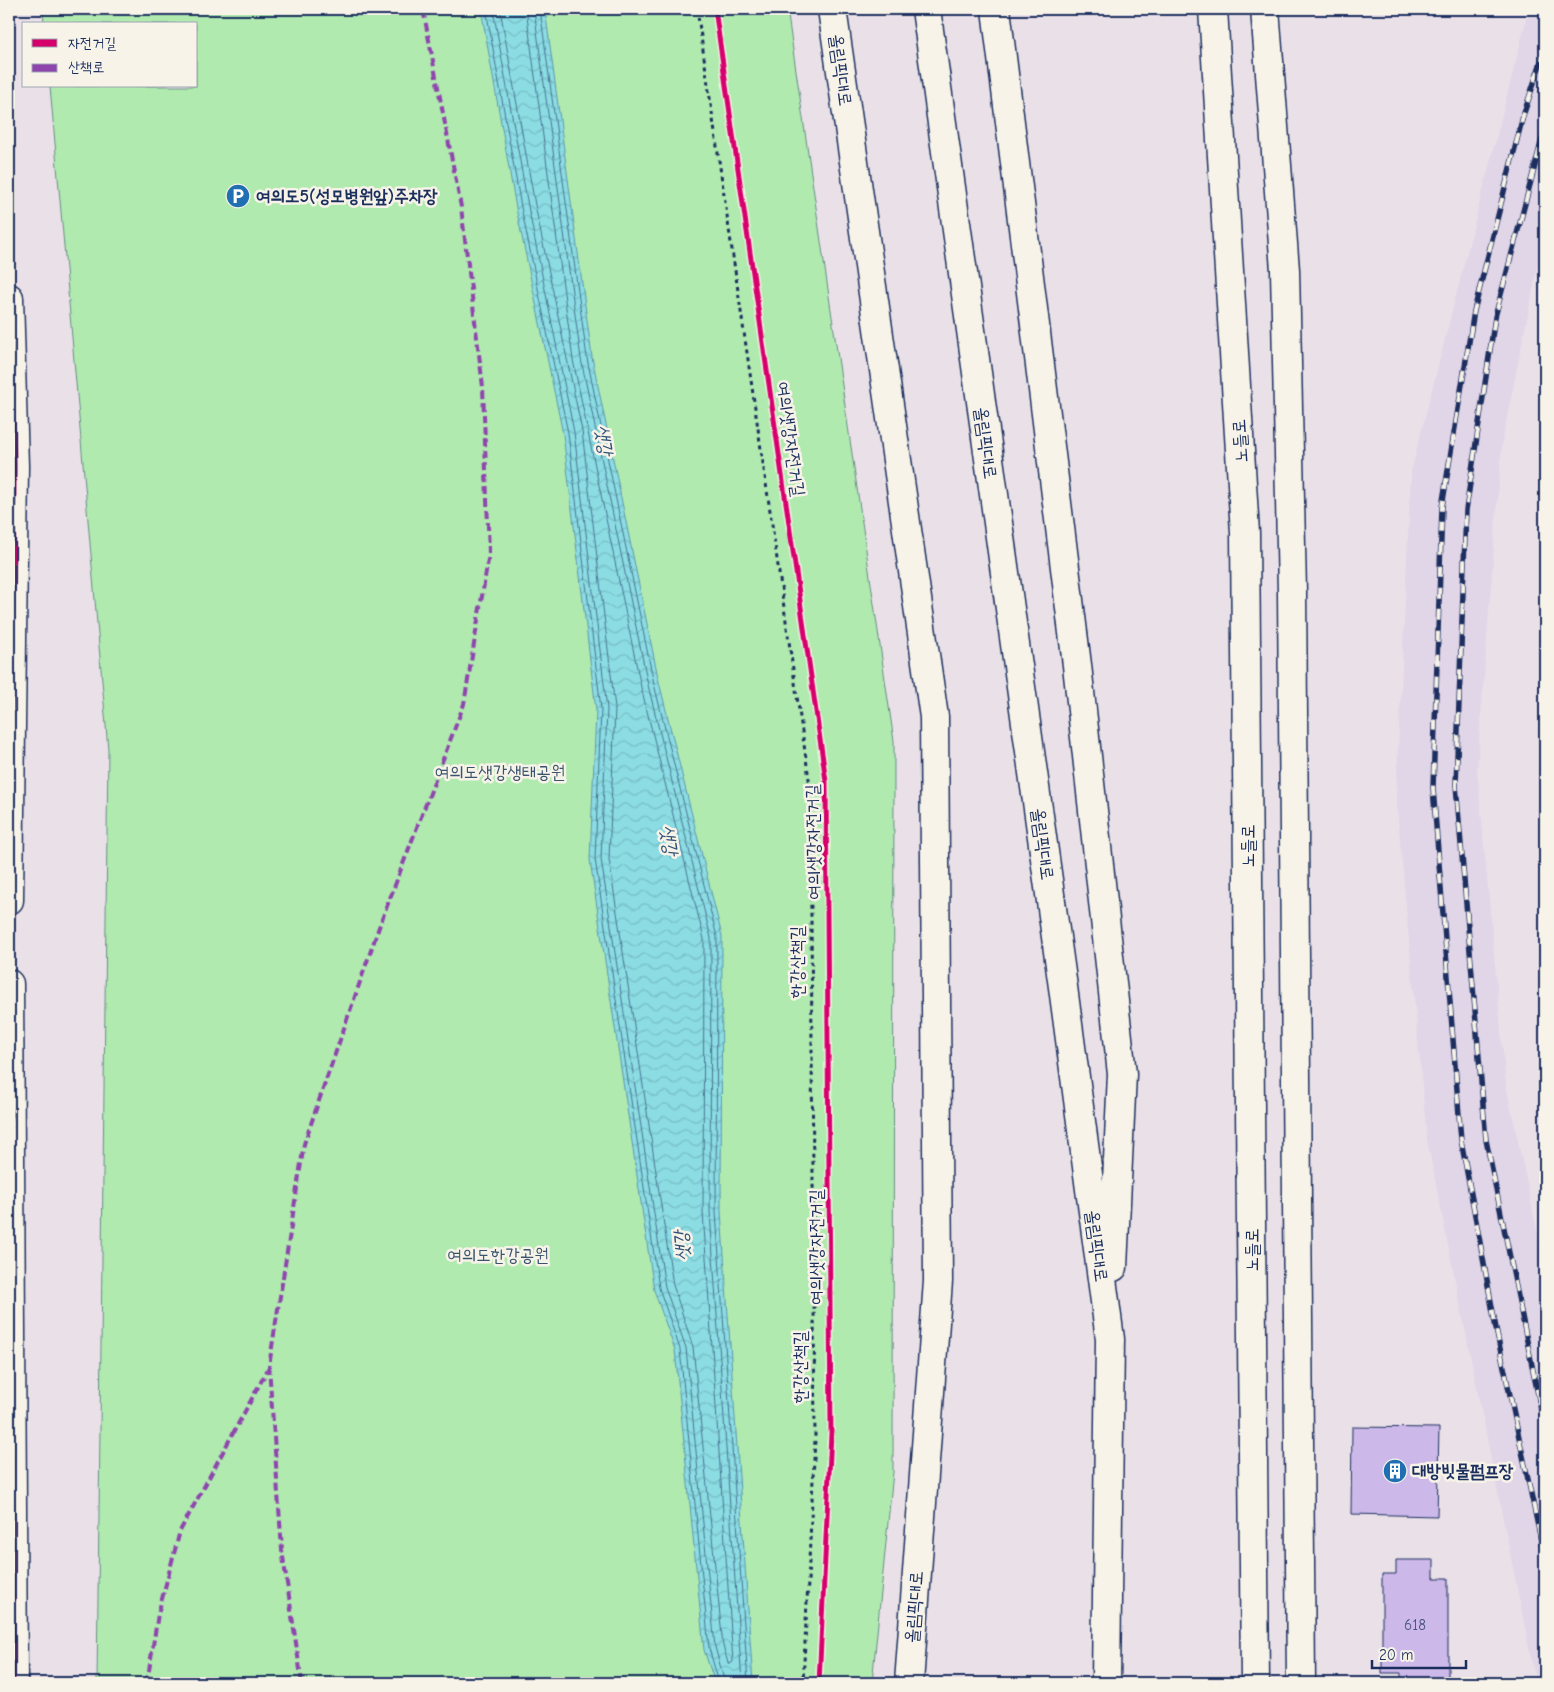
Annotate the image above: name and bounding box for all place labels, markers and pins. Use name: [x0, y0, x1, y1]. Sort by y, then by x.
parking icon: 여의도5(성모병원앞)주차장: [225, 183, 251, 209]
place label: 여의도5(성모병원앞)주차장: [256, 186, 438, 207]
building icon: 대방빗물펌프장: [1382, 1458, 1408, 1484]
place label: 대방빗물펌프장: [1412, 1461, 1514, 1482]

